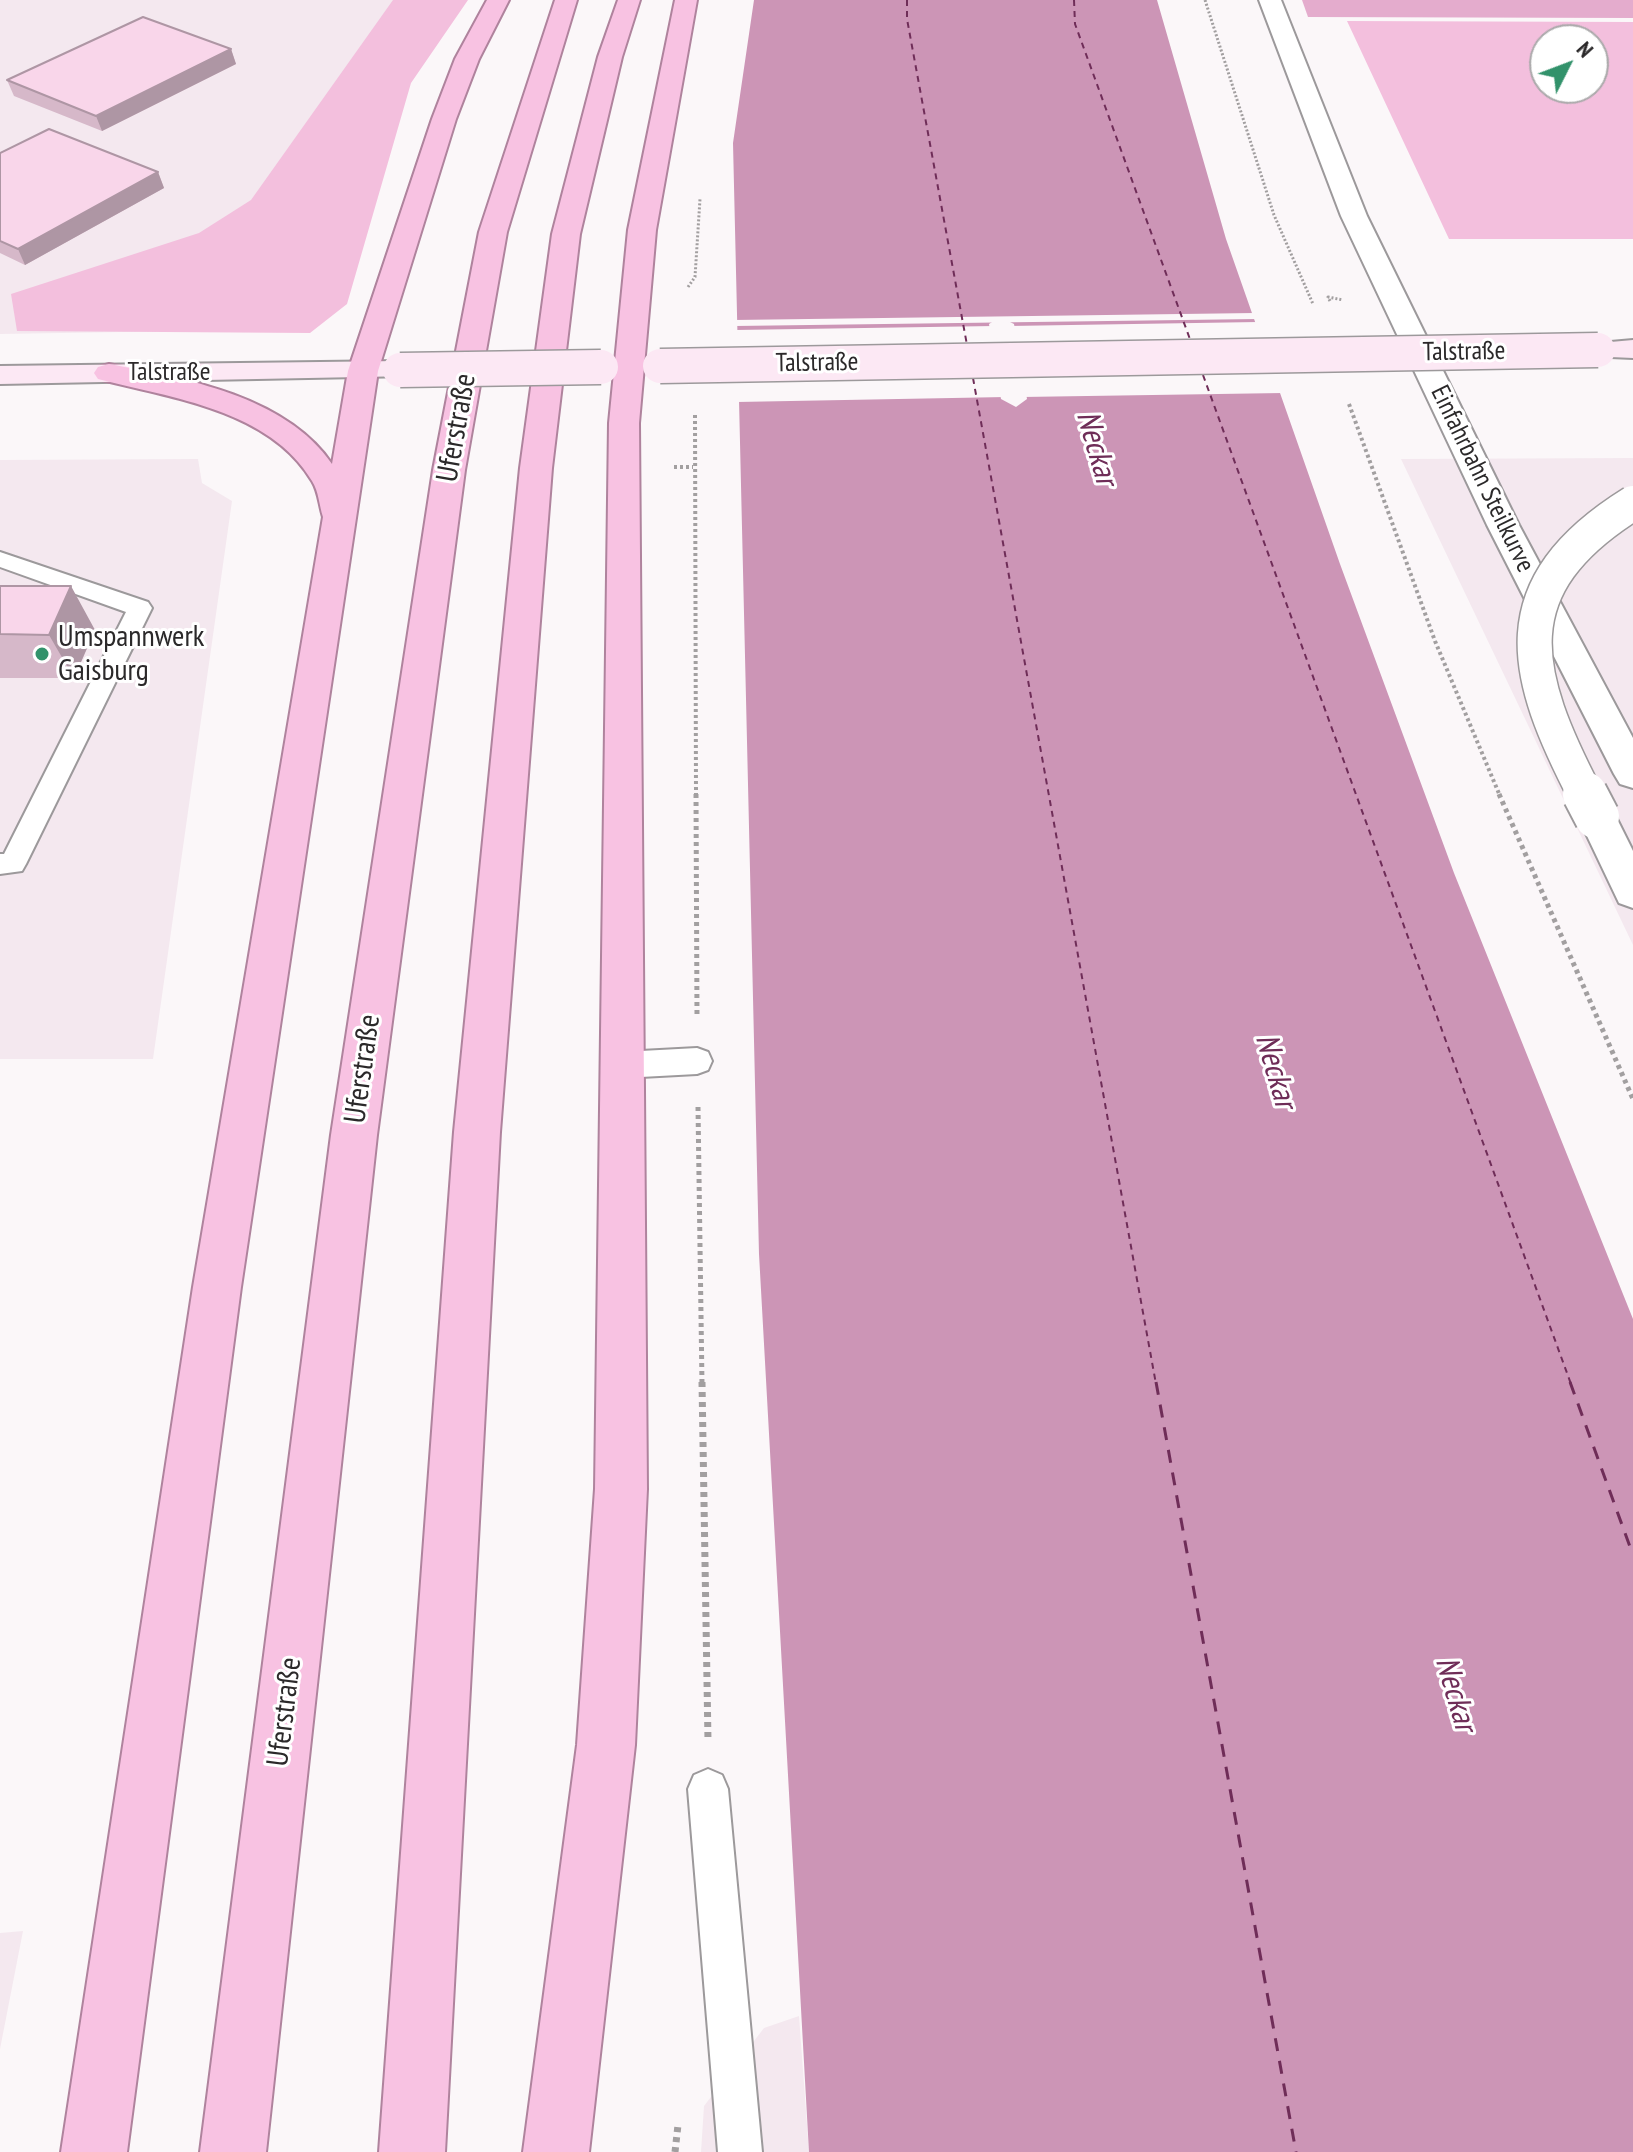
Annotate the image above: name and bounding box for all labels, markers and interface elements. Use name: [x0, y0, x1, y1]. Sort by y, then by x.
north arrow: [1529, 24, 1609, 104]
text: N: [1571, 35, 1600, 63]
street label: Talstraße: [1422, 336, 1506, 368]
street label: Talstraße: [775, 347, 859, 379]
street label: Talstraße: [128, 357, 210, 389]
street label: Uferstraße: [430, 371, 484, 485]
street label: Einfahrbahn Steilkurve: [1423, 381, 1541, 577]
water label: Neckar: [1067, 406, 1125, 490]
place label: Umspannwerk Gaisburg: [58, 619, 204, 690]
marker: Umspannwerk Gaisburg: [33, 645, 51, 663]
street label: Uferstraße: [338, 1012, 388, 1126]
water label: Neckar: [1246, 1029, 1304, 1113]
water label: Neckar: [1426, 1652, 1484, 1736]
street label: Uferstraße: [260, 1656, 310, 1768]

